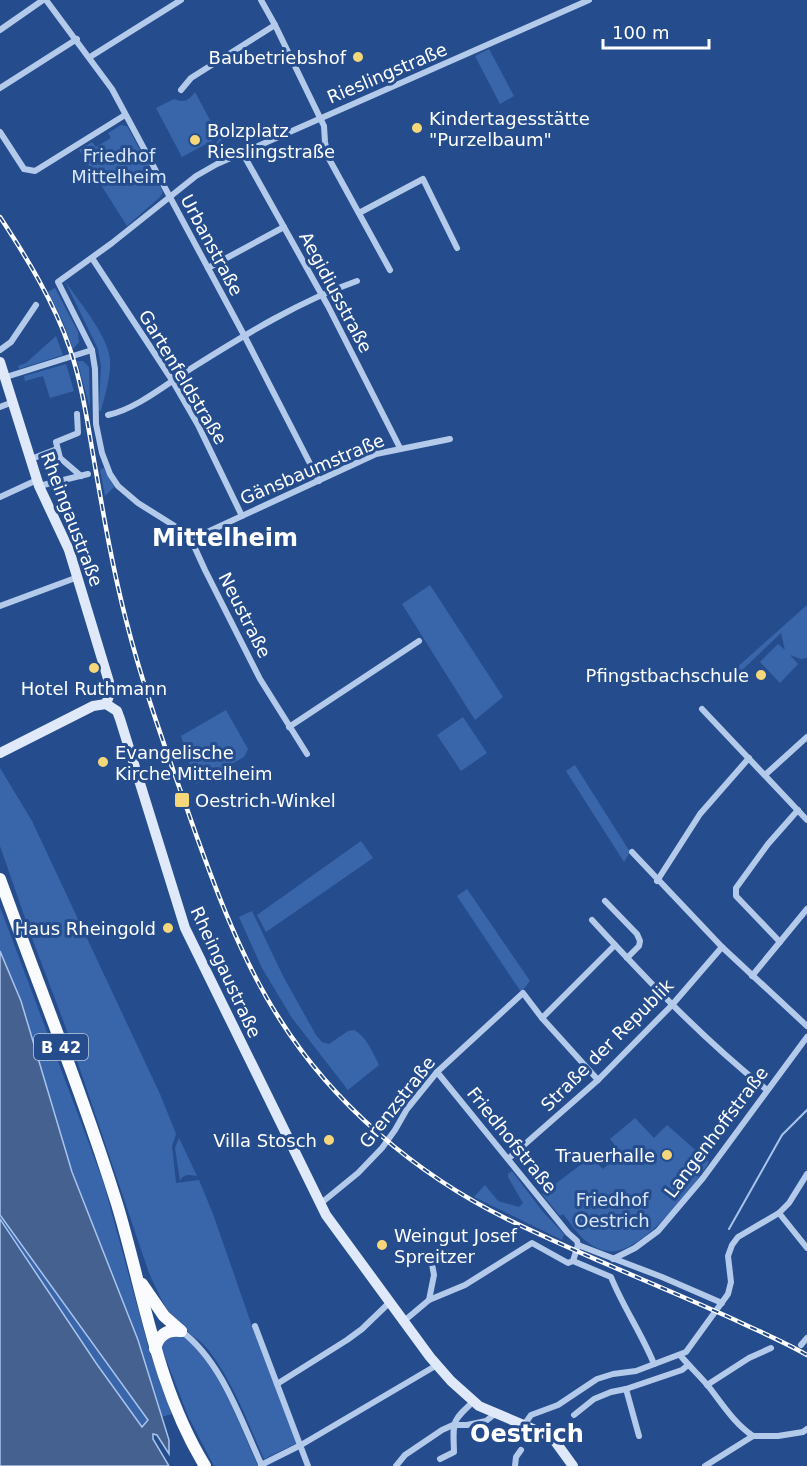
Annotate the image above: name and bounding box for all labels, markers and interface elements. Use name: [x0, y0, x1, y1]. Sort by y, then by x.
scale bar: [603, 12, 710, 50]
text: 100 m: [612, 22, 670, 43]
street label: Rieslingstraße: [324, 38, 450, 108]
place label: Baubetriebshof: [209, 47, 347, 68]
marker: Baubetriebshof: [351, 50, 365, 64]
place label: Kindertagesstätte "Purzelbaum": [429, 108, 590, 150]
place label: Bolzplatz Rieslingstraße: [207, 120, 335, 162]
marker: Kindertagesstätte "Purzelbaum": [410, 121, 424, 135]
marker: Bolzplatz Rieslingstraße: [188, 133, 202, 147]
park label: Friedhof Mittelheim: [71, 145, 167, 187]
street label: Urbanstraße: [177, 191, 247, 299]
street label: Aegidiusstraße: [295, 228, 377, 356]
street label: Gartenfeldstraße: [135, 306, 231, 448]
street label: Gänsbaumstraße: [237, 429, 387, 509]
street label: Rheingaustraße: [37, 449, 107, 589]
district label: Mittelheim: [152, 524, 298, 552]
street label: Neustraße: [214, 569, 276, 661]
marker: Hotel Ruthmann: [87, 661, 101, 675]
place label: Pfingstbachschule: [586, 665, 749, 686]
marker: Pfingstbachschule: [754, 668, 768, 682]
place label: Hotel Ruthmann: [21, 678, 167, 699]
place label: Evangelische Kirche Mittelheim: [115, 742, 273, 784]
marker: Evangelische Kirche Mittelheim: [96, 755, 110, 769]
place label: Oestrich-Winkel: [195, 790, 336, 811]
marker: Oestrich-Winkel: [173, 791, 191, 809]
street label: Rheingaustraße: [186, 903, 266, 1041]
place label: Haus Rheingold: [15, 918, 156, 939]
marker: Haus Rheingold: [161, 921, 175, 935]
street label: Straße der Republik: [537, 974, 678, 1115]
road number: B 42: [34, 1034, 88, 1060]
street label: Grenzstraße: [355, 1052, 439, 1152]
street label: Langenhoffstraße: [660, 1062, 772, 1202]
street label: Friedhofstraße: [463, 1083, 561, 1197]
place label: Villa Stosch: [213, 1130, 317, 1151]
marker: Villa Stosch: [322, 1133, 336, 1147]
place label: Trauerhalle: [554, 1145, 655, 1166]
marker: Trauerhalle: [660, 1148, 674, 1162]
park label: Friedhof Oestrich: [574, 1189, 650, 1231]
place label: Weingut Josef Spreitzer: [394, 1225, 518, 1267]
marker: Weingut Josef Spreitzer: [375, 1238, 389, 1252]
district label: Oestrich: [470, 1420, 584, 1448]

